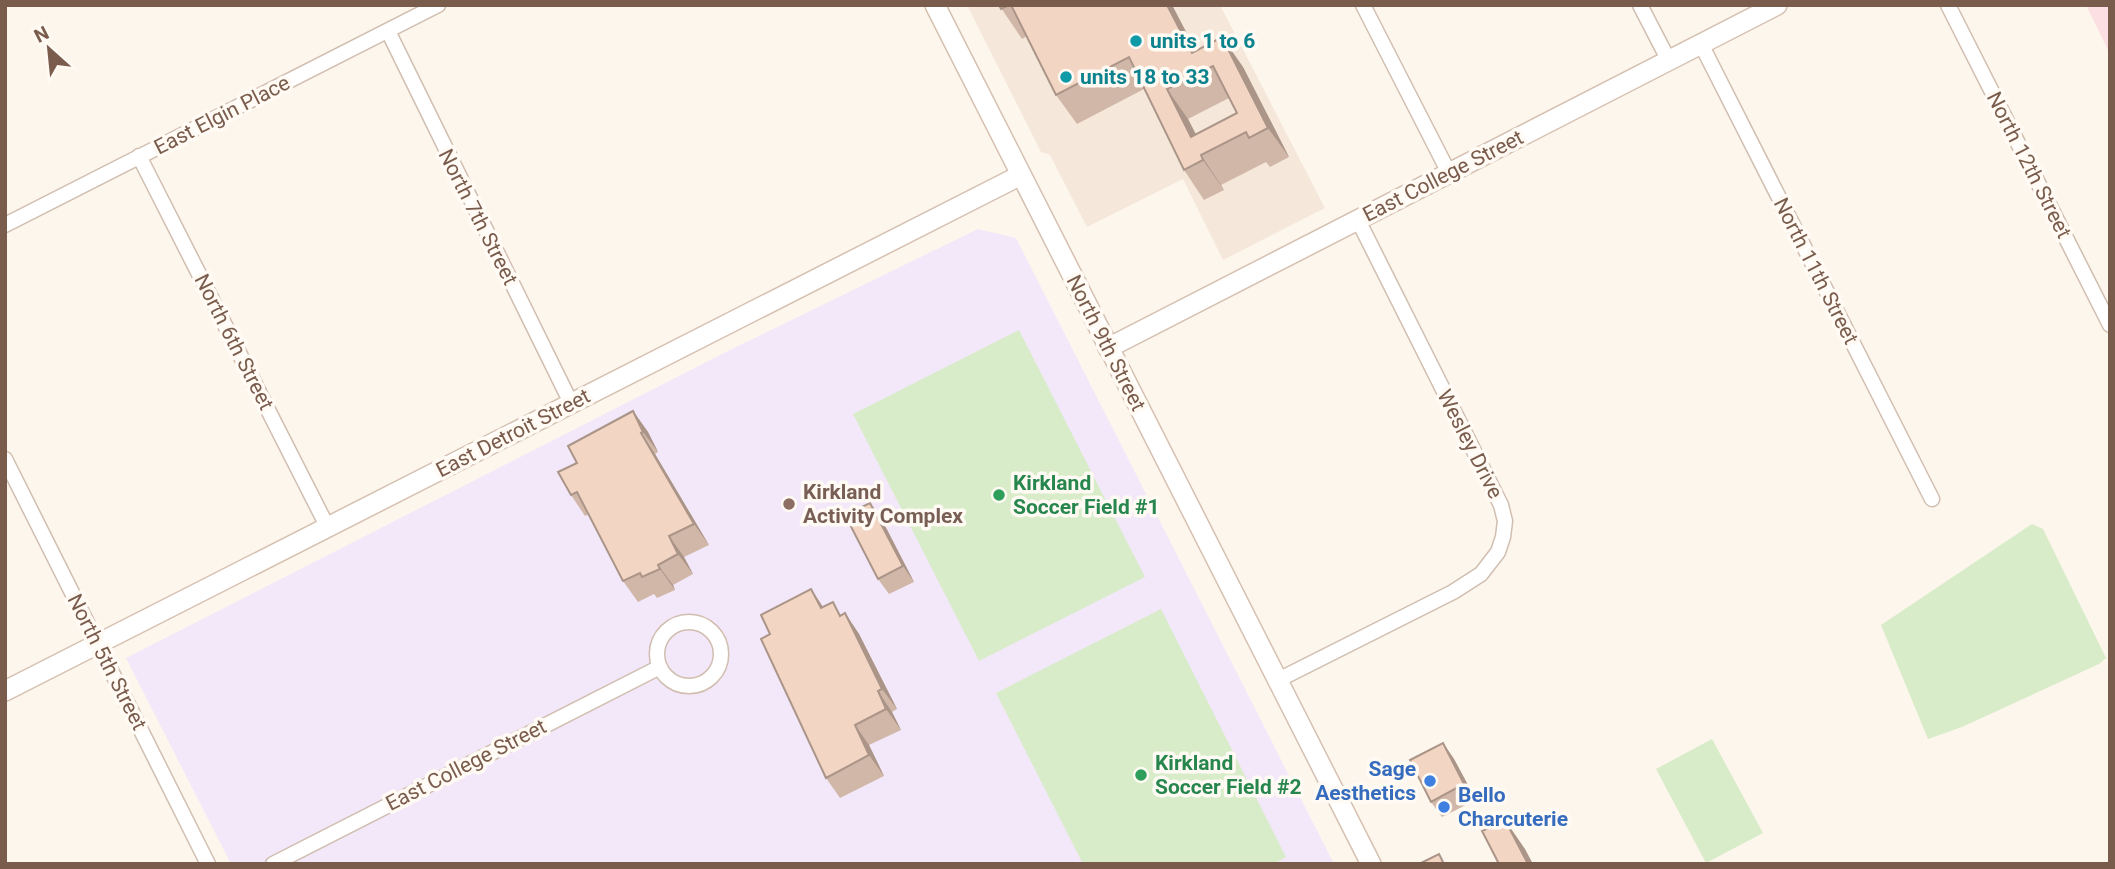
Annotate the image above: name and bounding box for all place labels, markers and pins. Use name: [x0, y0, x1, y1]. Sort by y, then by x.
place label: units 1 to 6: [1150, 29, 1255, 53]
marker: units 1 to 6: [1128, 33, 1144, 49]
place label: units 18 to 33: [1080, 65, 1210, 89]
marker: units 18 to 33: [1058, 69, 1074, 85]
place label: Kirkland Soccer Field #1: [1013, 471, 1159, 519]
place label: Kirkland Activity Complex: [803, 480, 963, 528]
marker: Kirkland Soccer Field #1: [991, 487, 1007, 503]
marker: Kirkland Activity Complex: [781, 496, 797, 512]
place label: Kirkland Soccer Field #2: [1155, 751, 1301, 799]
place label: Sage Aesthetics: [1315, 757, 1416, 805]
marker: Kirkland Soccer Field #2: [1133, 767, 1149, 783]
marker: Sage Aesthetics: [1422, 773, 1438, 789]
place label: Bello Charcuterie: [1458, 783, 1568, 831]
marker: Bello Charcuterie: [1436, 799, 1452, 815]

